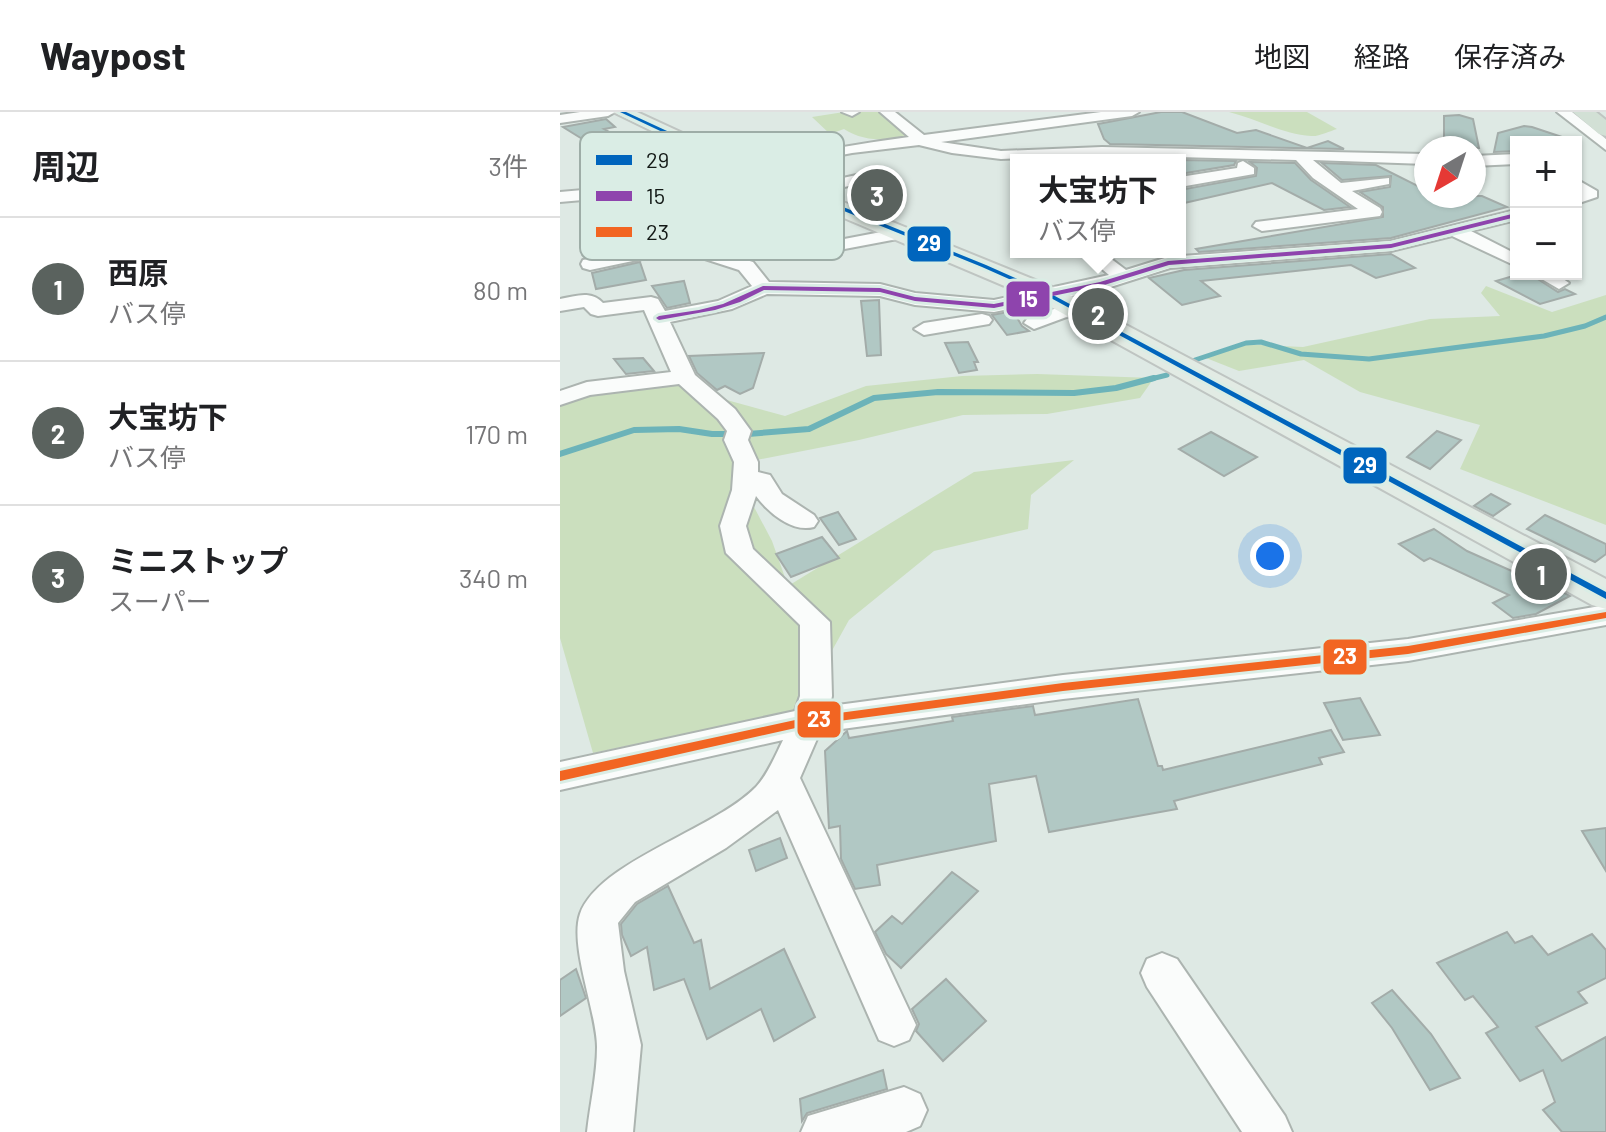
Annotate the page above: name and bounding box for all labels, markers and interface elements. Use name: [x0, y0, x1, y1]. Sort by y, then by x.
text: Waypost: [40, 32, 186, 78]
text: 地図: [1254, 39, 1310, 73]
text: 経路: [1354, 39, 1410, 73]
text: 保存済み: [1454, 39, 1566, 73]
legend: [580, 132, 844, 260]
north arrow: [1414, 136, 1486, 208]
map controls: [1510, 136, 1582, 280]
button: +: [1510, 136, 1582, 208]
text: 周辺: [32, 145, 100, 186]
text: 29: [646, 146, 669, 172]
text: 3件: [489, 150, 528, 181]
popup: [1010, 154, 1186, 258]
pin: 3: [851, 165, 903, 225]
text: 大宝坊下: [1038, 171, 1158, 207]
text: 15: [646, 182, 665, 208]
button: −: [1510, 208, 1582, 280]
text: バス停: [1038, 214, 1116, 245]
text: 23: [646, 218, 669, 244]
line badge: 29: [906, 225, 952, 263]
text: 29: [917, 229, 941, 255]
text: 西原: [108, 254, 168, 290]
text: 1: [53, 274, 63, 305]
text: 80 m: [473, 274, 528, 305]
line badge: 15: [1005, 280, 1051, 318]
pin: 2: [1072, 284, 1124, 344]
text: 15: [1018, 285, 1038, 311]
text: バス停: [108, 297, 186, 328]
text: 大宝坊下: [108, 398, 228, 434]
text: 2: [51, 418, 65, 449]
text: 170 m: [465, 418, 528, 449]
text: バス停: [108, 441, 186, 472]
line badge: 29: [1342, 446, 1388, 485]
text: 29: [1353, 451, 1377, 477]
your location: [1250, 536, 1290, 576]
text: ミニストップ: [108, 542, 288, 578]
pin: 1: [1515, 544, 1567, 604]
text: 3: [51, 562, 65, 593]
text: 340 m: [459, 562, 528, 593]
text: スーパー: [108, 585, 212, 616]
line badge: 23: [1322, 638, 1368, 676]
text: 23: [1333, 642, 1357, 668]
line badge: 23: [796, 700, 842, 739]
text: 23: [807, 705, 831, 731]

